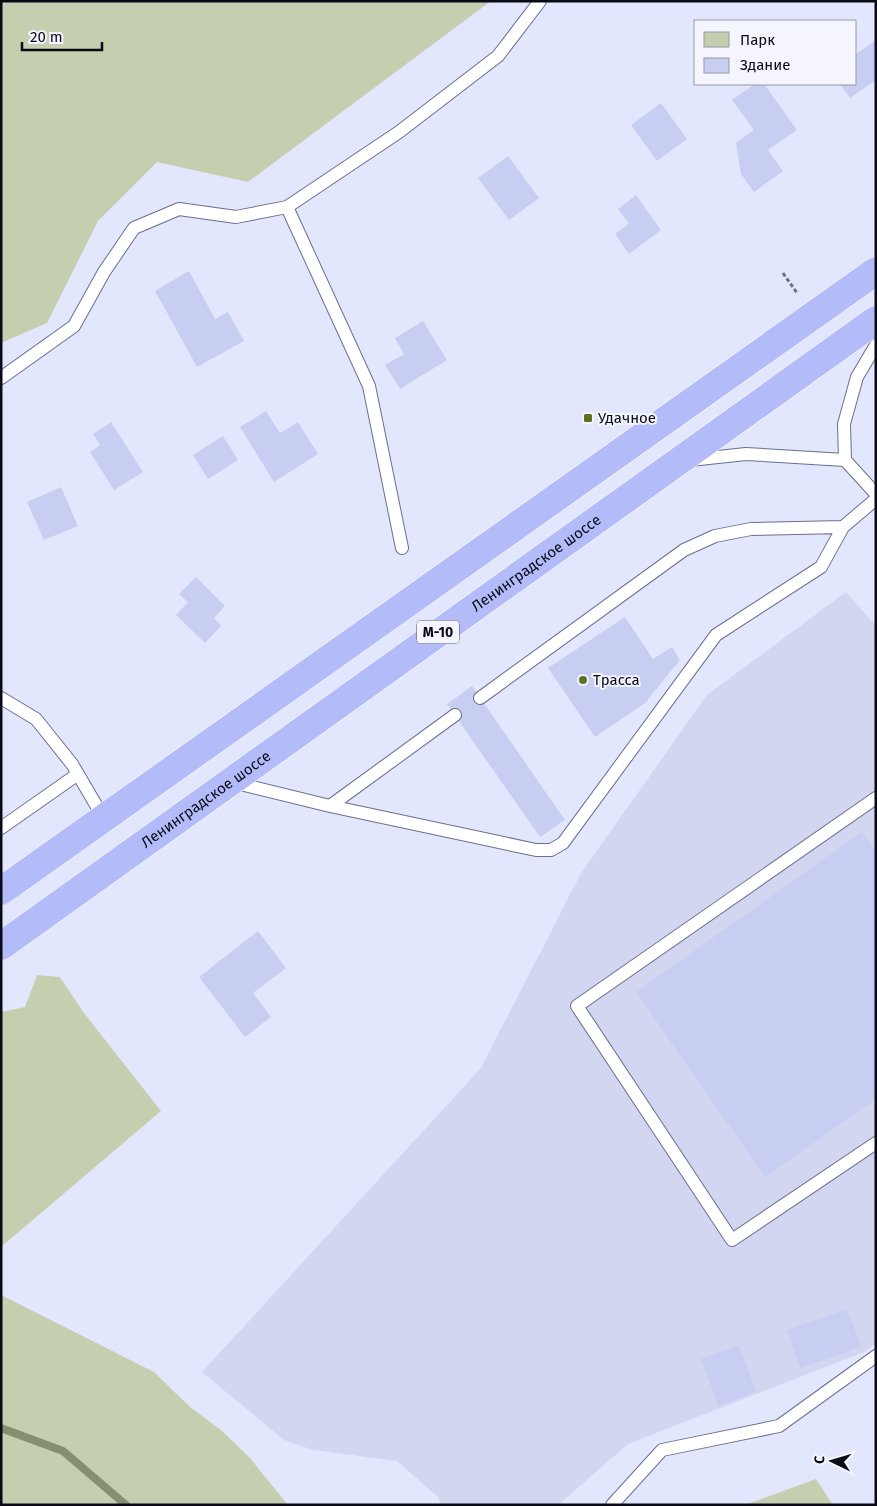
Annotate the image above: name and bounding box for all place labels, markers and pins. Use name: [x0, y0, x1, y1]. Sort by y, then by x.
place label: Удачное: [598, 409, 656, 427]
marker: Удачное: [582, 412, 594, 424]
place label: Трасса: [593, 671, 640, 689]
marker: Трасса: [577, 674, 589, 686]

